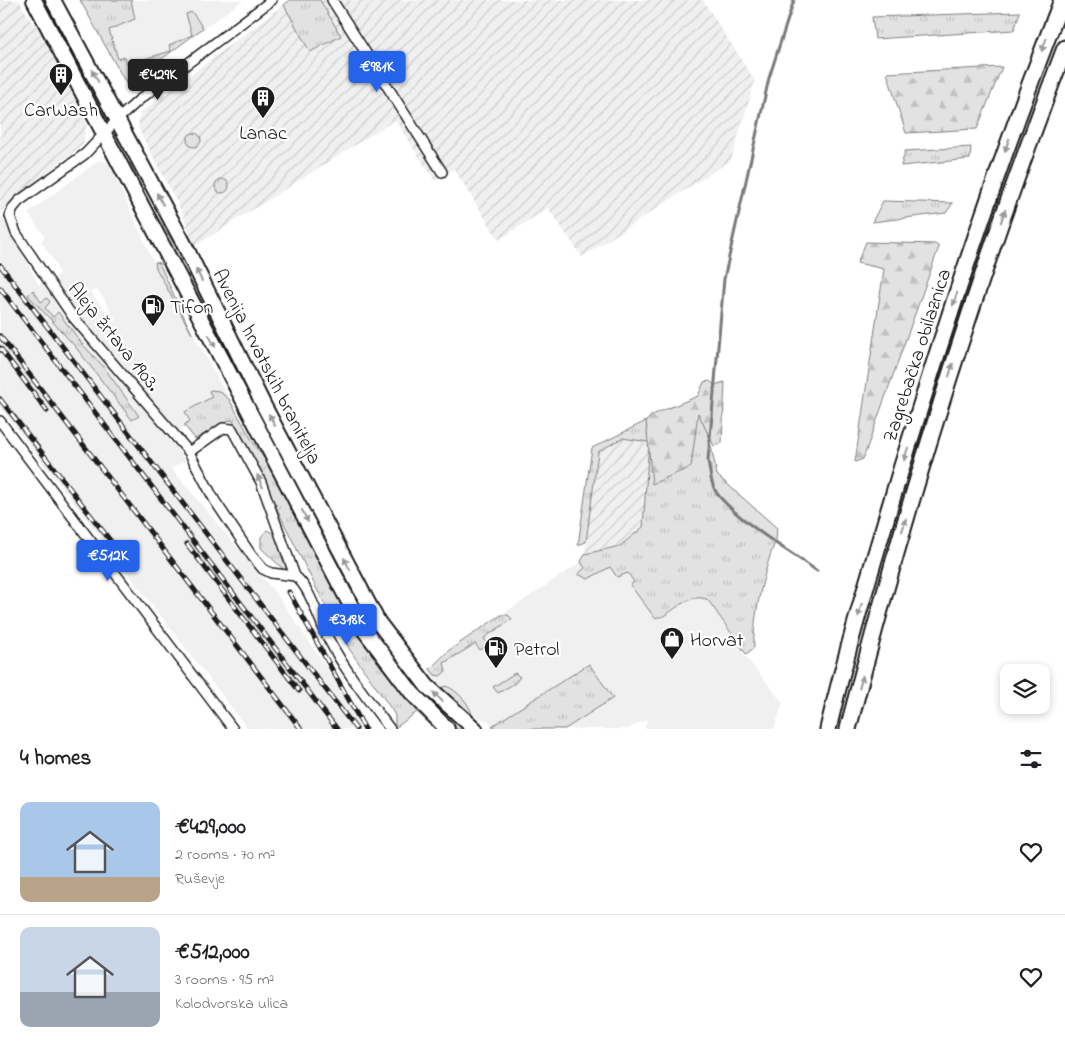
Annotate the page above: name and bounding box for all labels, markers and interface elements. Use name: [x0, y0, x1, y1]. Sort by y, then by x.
one-way arrow: [1040, 38, 1047, 53]
pin: €981K: [342, 51, 412, 93]
text: €981K: [360, 55, 394, 79]
pin: €429K: [123, 58, 193, 101]
building icon: CarWash: [48, 62, 74, 96]
text: €429K: [139, 63, 177, 87]
one-way arrow: [91, 68, 99, 83]
building icon: Lanac: [250, 85, 276, 119]
place label: CarWash: [24, 97, 98, 126]
place label: Lanac: [239, 120, 287, 149]
one-way arrow: [1003, 138, 1011, 153]
one-way arrow: [156, 191, 164, 206]
one-way arrow: [1000, 208, 1007, 223]
street label: Avenija hrvatskih branitelja: [204, 264, 328, 470]
street label: Zagrebačka obilaznica: [877, 265, 961, 447]
one-way arrow: [195, 267, 203, 282]
street label: Aleja žrtava 1903.: [60, 277, 166, 399]
one-way arrow: [951, 292, 959, 307]
fuel station icon: Tifon: [140, 293, 166, 327]
place label: Tifon: [170, 294, 214, 323]
one-way arrow: [208, 334, 216, 348]
one-way arrow: [948, 362, 955, 377]
one-way arrow: [267, 413, 276, 427]
one-way arrow: [901, 447, 909, 462]
one-way arrow: [255, 474, 263, 488]
one-way arrow: [301, 509, 309, 524]
one-way arrow: [900, 518, 908, 533]
pin: €512K: [73, 540, 143, 582]
text: €512K: [87, 544, 129, 568]
one-way arrow: [342, 557, 351, 571]
one-way arrow: [855, 602, 863, 617]
pin: €318K: [312, 604, 382, 646]
text: €318K: [329, 608, 365, 632]
shop icon: Horvat: [659, 626, 685, 660]
place label: Horvat: [690, 627, 744, 656]
fuel station icon: Petrol: [483, 635, 509, 669]
place label: Petrol: [514, 636, 559, 665]
map controls: [1000, 664, 1050, 714]
button: layers: [1000, 664, 1050, 714]
one-way arrow: [857, 674, 865, 689]
one-way arrow: [432, 691, 444, 703]
text: 4 homes: [20, 744, 91, 774]
icon: filters: [1017, 745, 1045, 773]
text: €429,000: [175, 813, 246, 843]
icon: home: [60, 822, 120, 882]
icon: heart: [1017, 838, 1045, 866]
text: 2 rooms · 70 m²: [175, 843, 275, 867]
text: Ruševje: [175, 867, 225, 891]
text: €512,000: [175, 938, 250, 968]
icon: home: [60, 947, 120, 1007]
icon: heart: [1017, 963, 1045, 991]
text: 3 rooms · 95 m²: [175, 968, 274, 992]
text: Kolodvorska ulica: [175, 992, 288, 1016]

